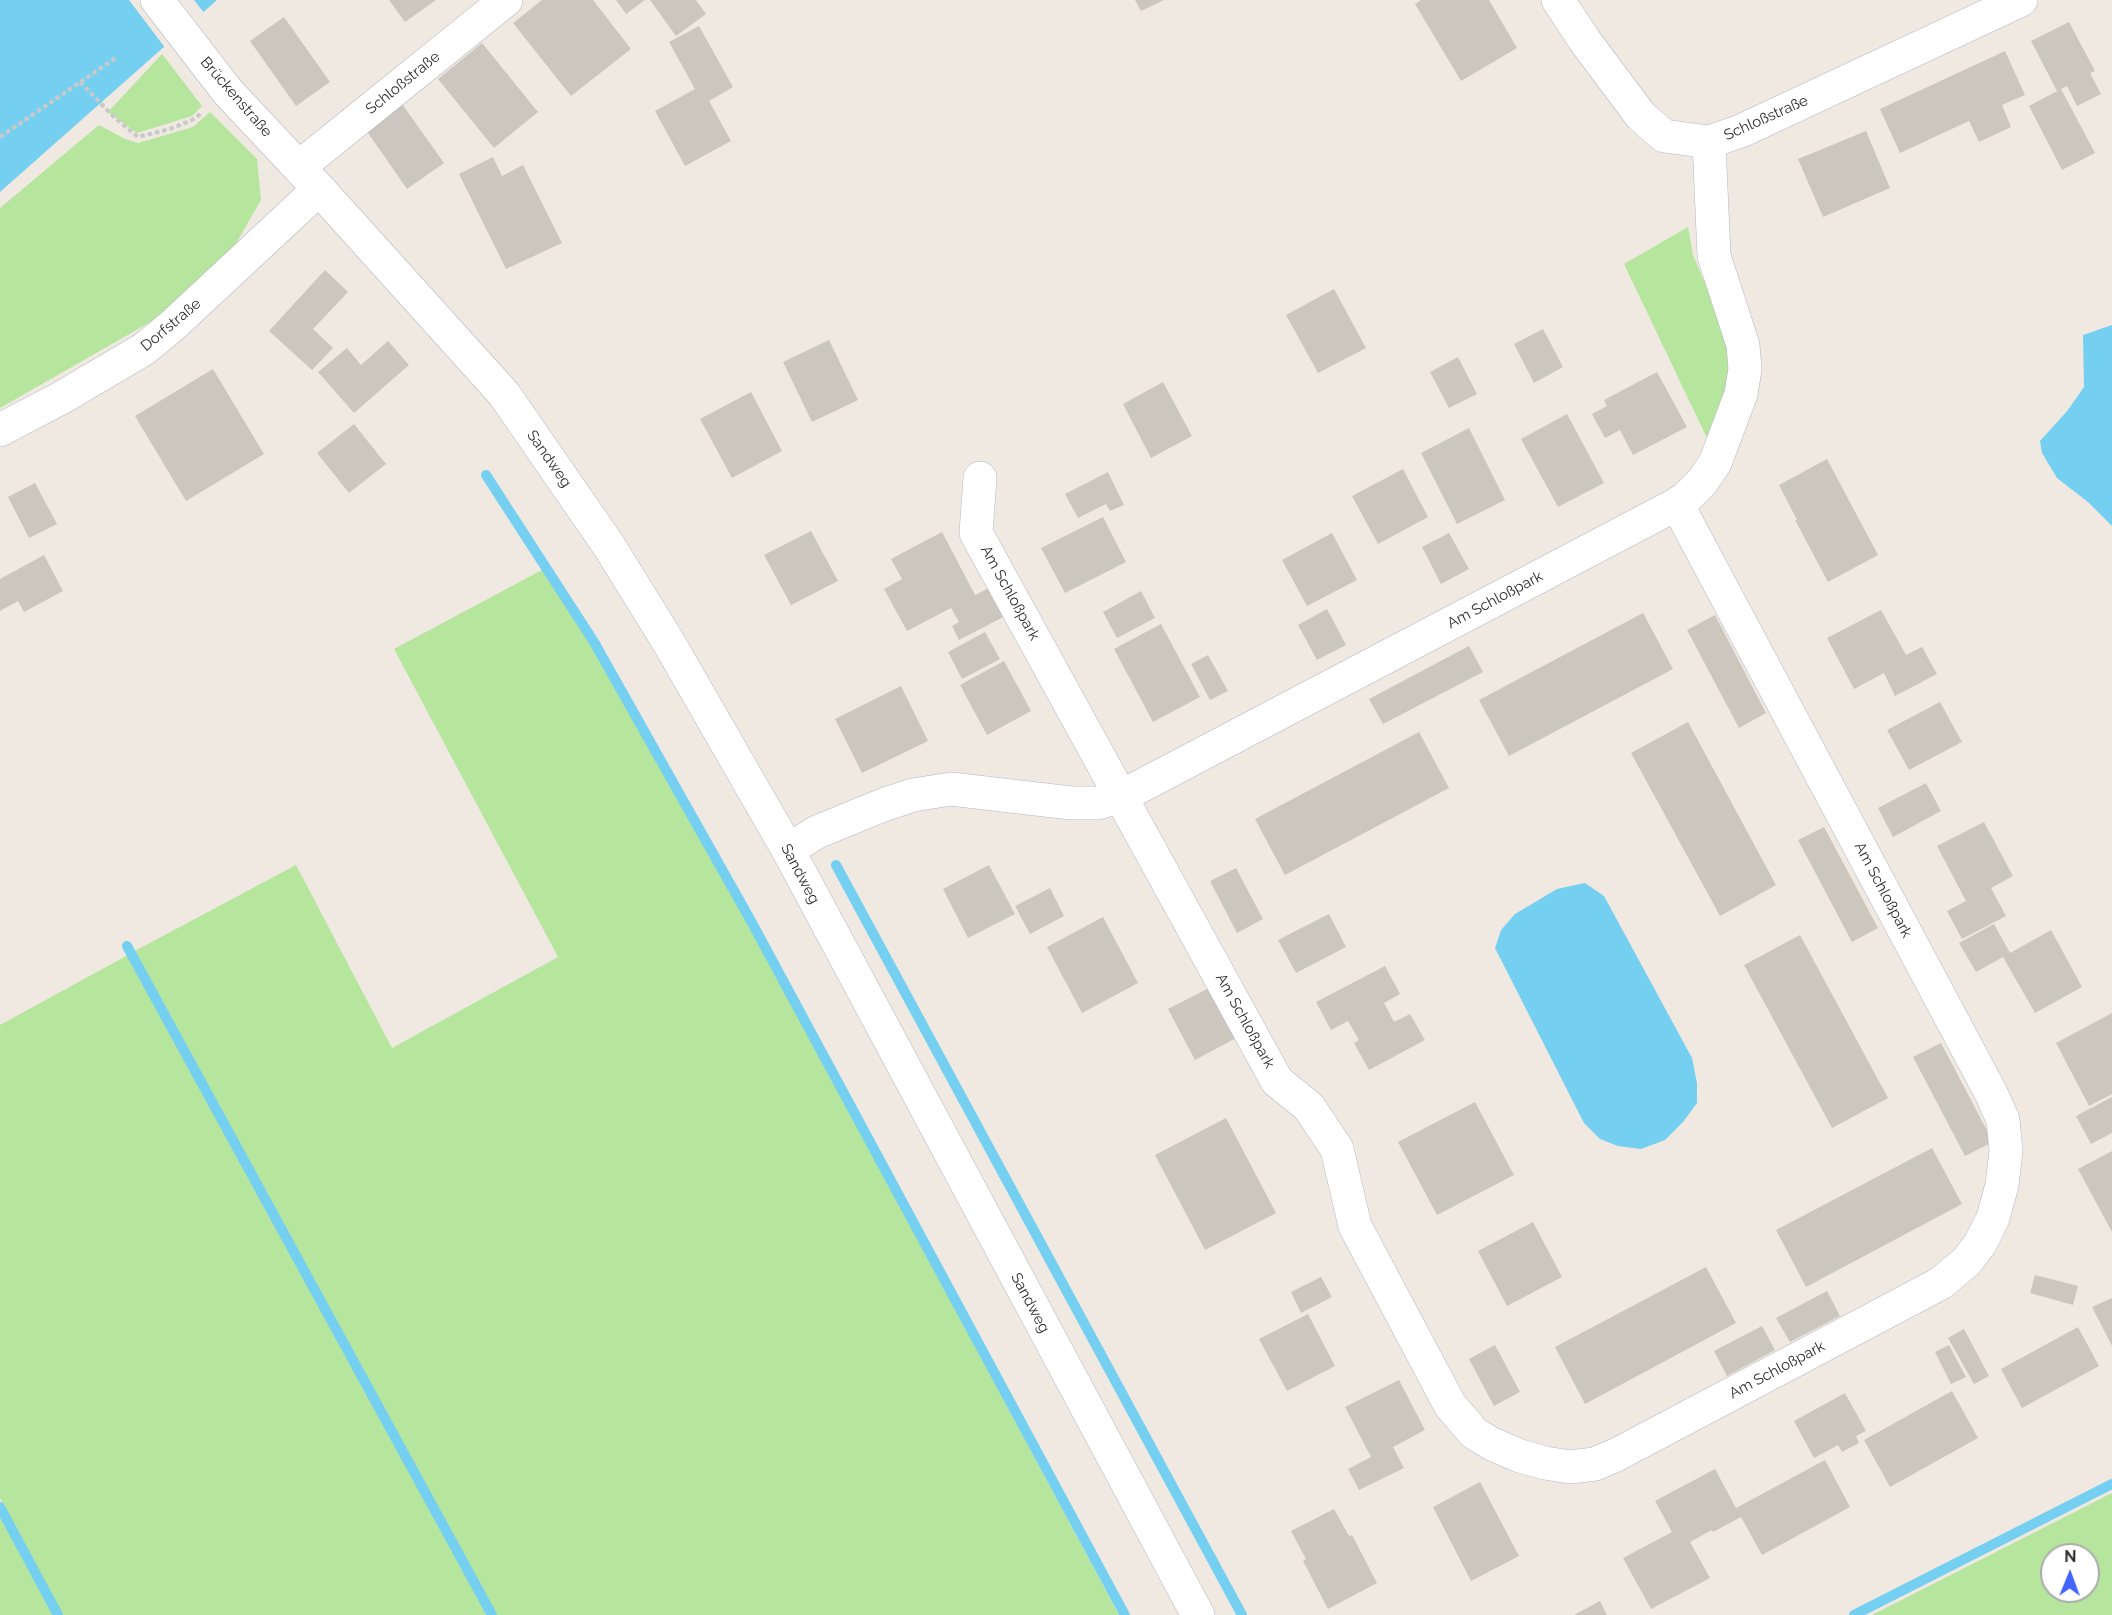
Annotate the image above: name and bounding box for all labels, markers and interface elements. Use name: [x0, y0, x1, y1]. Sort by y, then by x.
street label: Schloßstraße: [362, 48, 444, 118]
street label: Brückenstraße: [196, 53, 276, 141]
street label: Schloßstraße: [1721, 91, 1811, 145]
street label: Dorfstraße: [137, 295, 205, 355]
street label: Sandweg: [523, 427, 575, 491]
street label: Am Schloßpark: [976, 542, 1044, 644]
street label: Am Schloßpark: [1444, 567, 1546, 633]
street label: Am Schloßpark: [1850, 839, 1916, 941]
street label: Sandweg: [777, 841, 823, 907]
street label: Am Schloßpark: [1211, 970, 1279, 1072]
street label: Sandweg: [1007, 1270, 1053, 1336]
street label: Am Schloßpark: [1726, 1337, 1828, 1403]
north arrow: [2040, 1543, 2100, 1603]
text: N: [2064, 1547, 2077, 1566]

